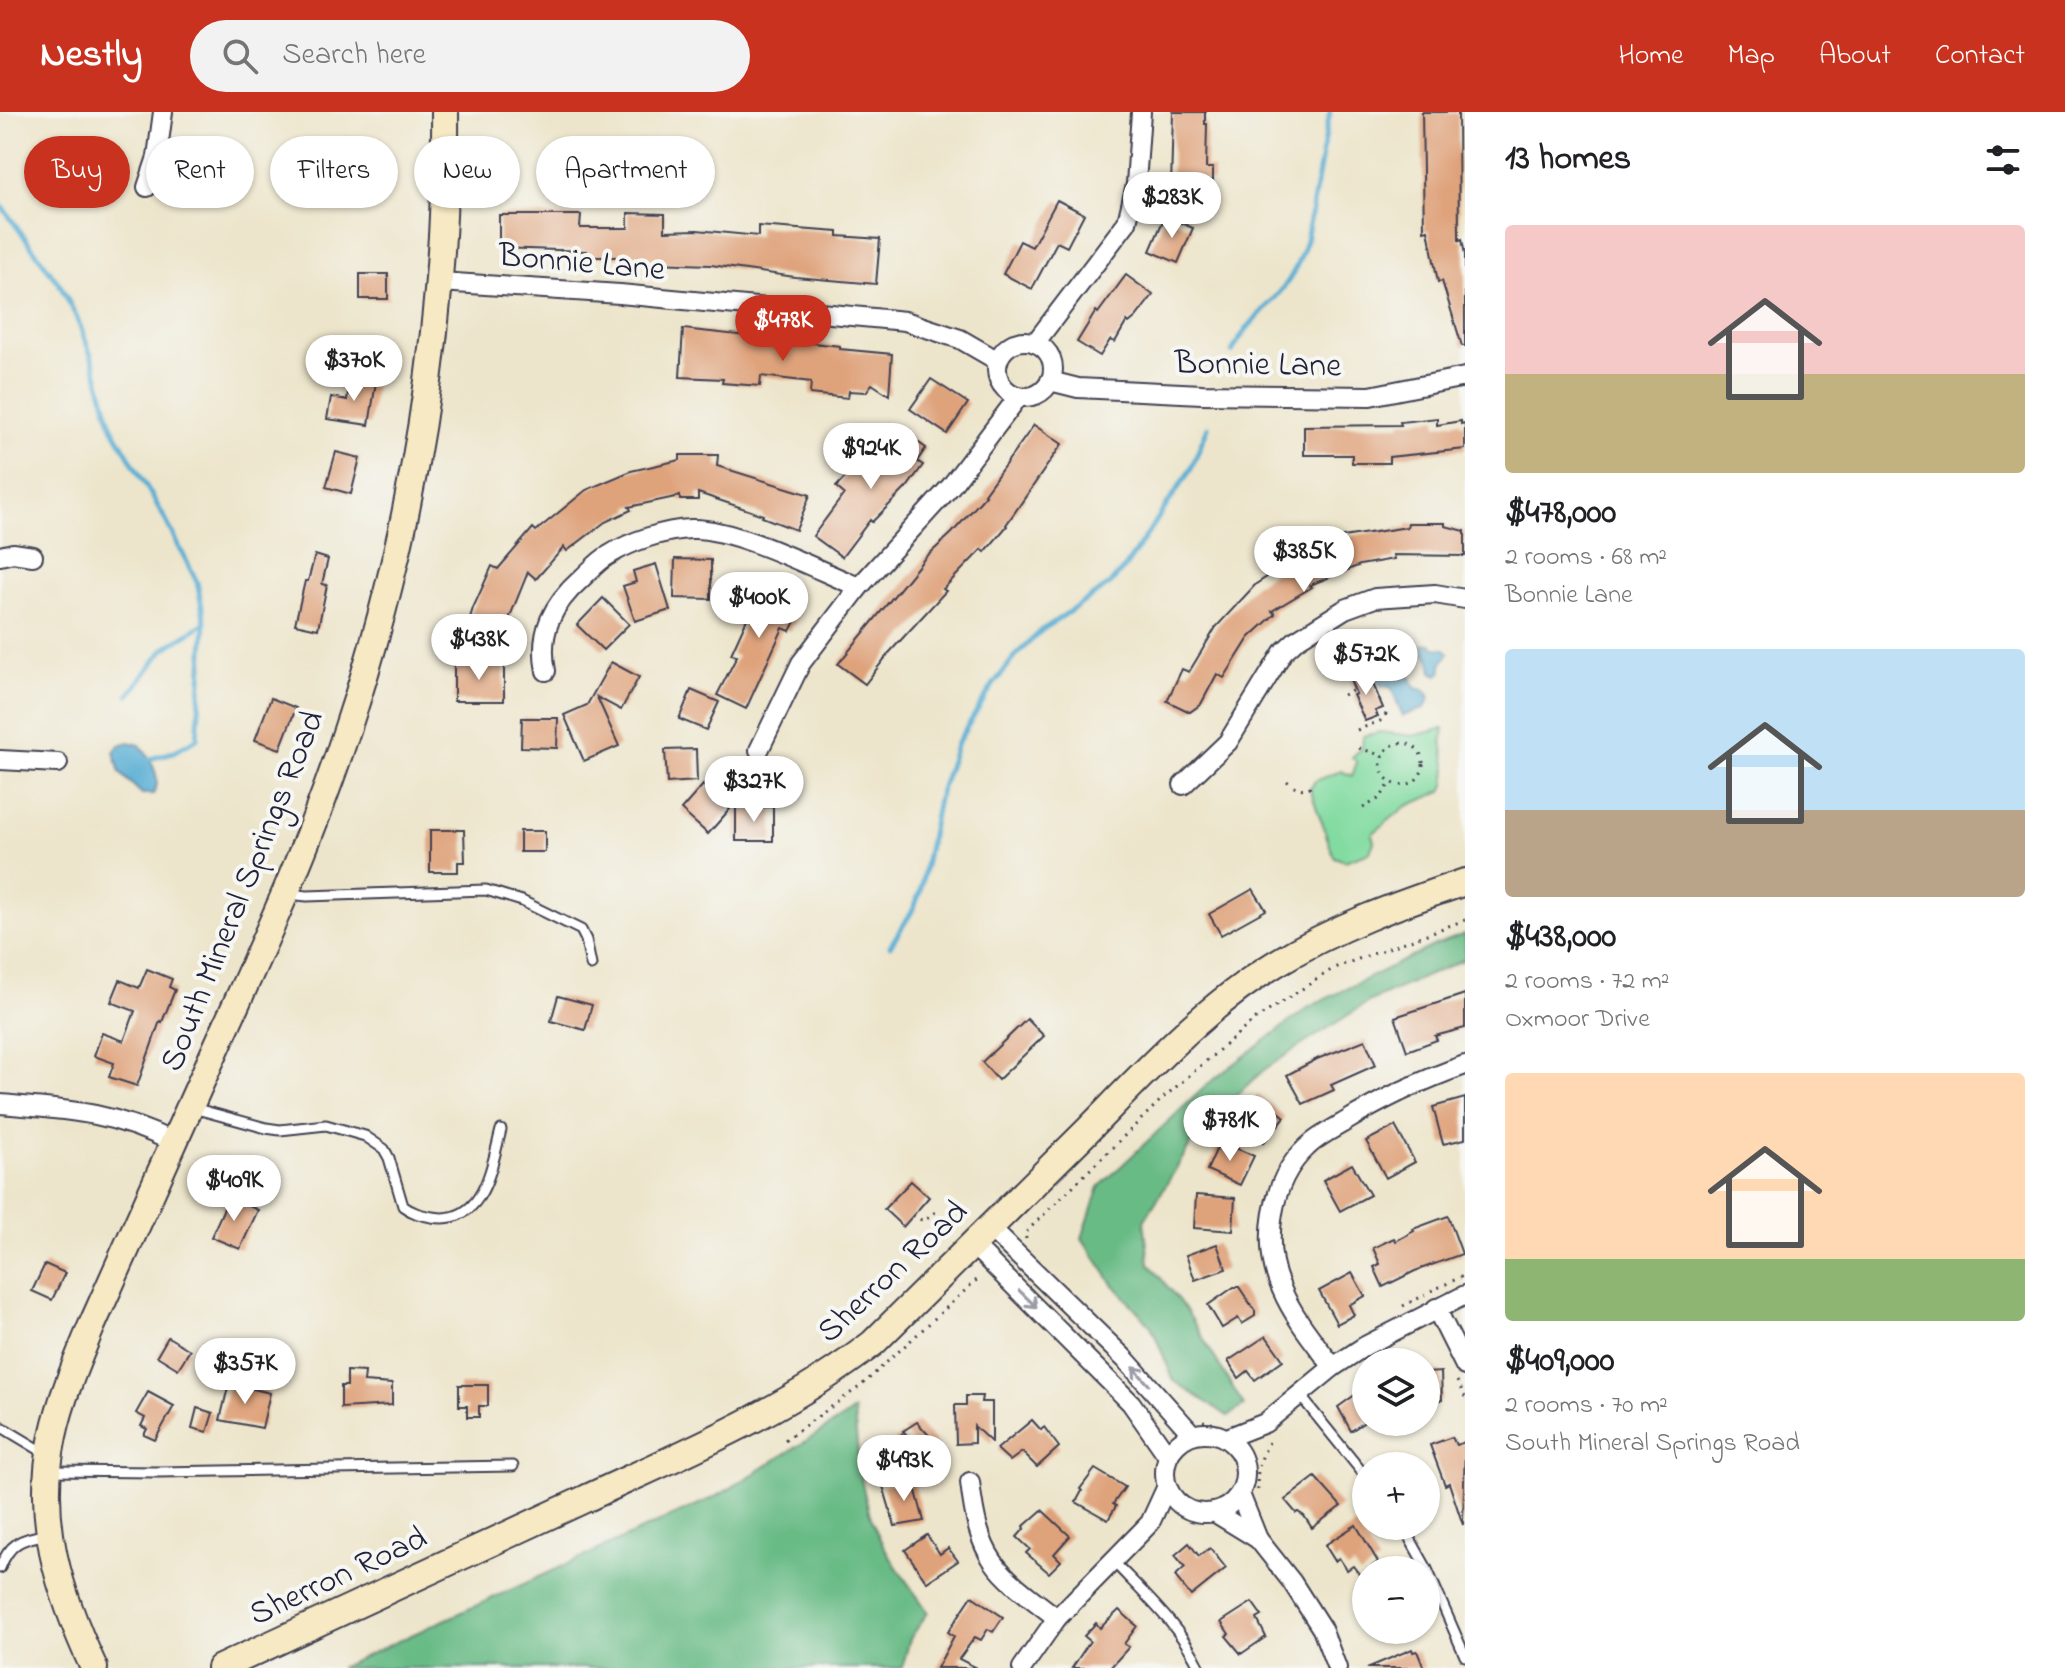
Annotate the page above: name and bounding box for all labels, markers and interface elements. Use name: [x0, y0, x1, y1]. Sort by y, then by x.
search box: [190, 20, 750, 92]
text: Nestly: [40, 28, 142, 84]
icon: search: [218, 34, 262, 78]
text: Search here: [282, 34, 426, 78]
text: Home: [1618, 36, 1684, 77]
text: Map: [1728, 36, 1775, 77]
text: About: [1819, 36, 1891, 77]
text: Contact: [1935, 36, 2025, 77]
text: 13 homes: [1505, 135, 1631, 185]
chip: Buy: [24, 136, 130, 208]
chip: Rent: [146, 136, 254, 208]
chip: Filters: [270, 136, 398, 208]
chip: New: [414, 136, 520, 208]
chip: Apartment: [536, 136, 715, 208]
icon: filters: [1981, 138, 2025, 182]
pin: $283K: [1116, 172, 1228, 240]
text: $283K: [1141, 179, 1203, 217]
street label: Bonnie Lane: [495, 232, 668, 296]
icon: home: [1693, 277, 1837, 421]
pin: $478K: [727, 295, 839, 363]
text: $478K: [753, 302, 813, 340]
pin: $370K: [298, 335, 410, 403]
street label: Bonnie Lane: [1173, 340, 1343, 392]
text: $370K: [323, 342, 385, 380]
pin: $924K: [815, 423, 927, 491]
text: $924K: [841, 430, 901, 468]
text: $478,000: [1505, 489, 1616, 539]
pin: $385K: [1248, 526, 1360, 594]
text: $385K: [1272, 533, 1336, 571]
text: 2 rooms · 68 m²: [1505, 539, 1667, 577]
pin: $400K: [703, 572, 815, 640]
text: Bonnie Lane: [1505, 577, 1633, 615]
text: $400K: [728, 579, 790, 617]
pin: $438K: [423, 614, 535, 682]
text: $438K: [449, 621, 509, 659]
pin: $572K: [1310, 629, 1422, 697]
text: $572K: [1333, 636, 1399, 674]
icon: home: [1693, 701, 1837, 845]
street label: South Mineral Springs Road: [148, 703, 339, 1080]
pin: $327K: [698, 756, 810, 824]
text: $327K: [723, 763, 785, 801]
text: $438,000: [1505, 913, 1616, 963]
text: 2 rooms · 72 m²: [1505, 963, 1670, 1001]
text: Oxmoor Drive: [1505, 1001, 1650, 1039]
pin: $781K: [1174, 1095, 1286, 1163]
text: $781K: [1201, 1102, 1259, 1140]
icon: home: [1693, 1125, 1837, 1269]
pin: $409K: [178, 1155, 290, 1223]
text: $409K: [205, 1162, 263, 1200]
street label: Sherron Road: [807, 1189, 981, 1356]
one-way arrow: [1018, 1290, 1038, 1308]
text: $409,000: [1505, 1337, 1614, 1387]
pin: $357K: [189, 1338, 301, 1406]
text: $357K: [213, 1345, 277, 1383]
map controls: [1352, 1348, 1440, 1644]
button: layers: [1352, 1348, 1440, 1436]
one-way arrow: [1132, 1366, 1150, 1386]
text: 2 rooms · 70 m²: [1505, 1387, 1668, 1425]
text: South Mineral Springs Road: [1505, 1425, 1800, 1463]
pin: $493K: [848, 1435, 960, 1503]
text: $493K: [875, 1442, 933, 1480]
button: +: [1352, 1452, 1440, 1540]
street label: Sherron Road: [241, 1515, 436, 1641]
button: −: [1352, 1556, 1440, 1644]

